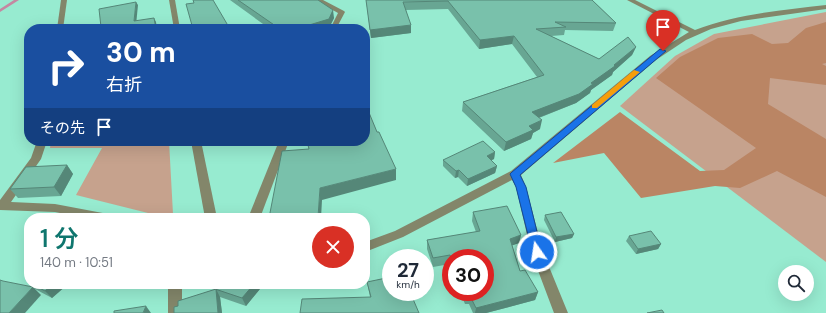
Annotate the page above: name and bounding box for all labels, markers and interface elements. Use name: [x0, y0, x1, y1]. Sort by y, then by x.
pin: [646, 10, 680, 51]
icon: arrive: [652, 16, 674, 38]
text: 30 m: [106, 34, 176, 71]
icon: right: [40, 40, 92, 92]
text: 右折: [106, 73, 142, 97]
icon: arrive: [93, 116, 115, 138]
text: その先: [40, 118, 85, 138]
text: 1 分: [40, 223, 78, 254]
button: close: [312, 226, 354, 268]
position arrow: [516, 231, 558, 273]
speed limit sign: 30: [442, 249, 494, 301]
text: 140 m · 10:51: [40, 254, 113, 271]
text: 27: [397, 257, 419, 283]
map controls: [778, 265, 814, 301]
button: search: [778, 265, 814, 301]
text: km/h: [396, 278, 420, 291]

